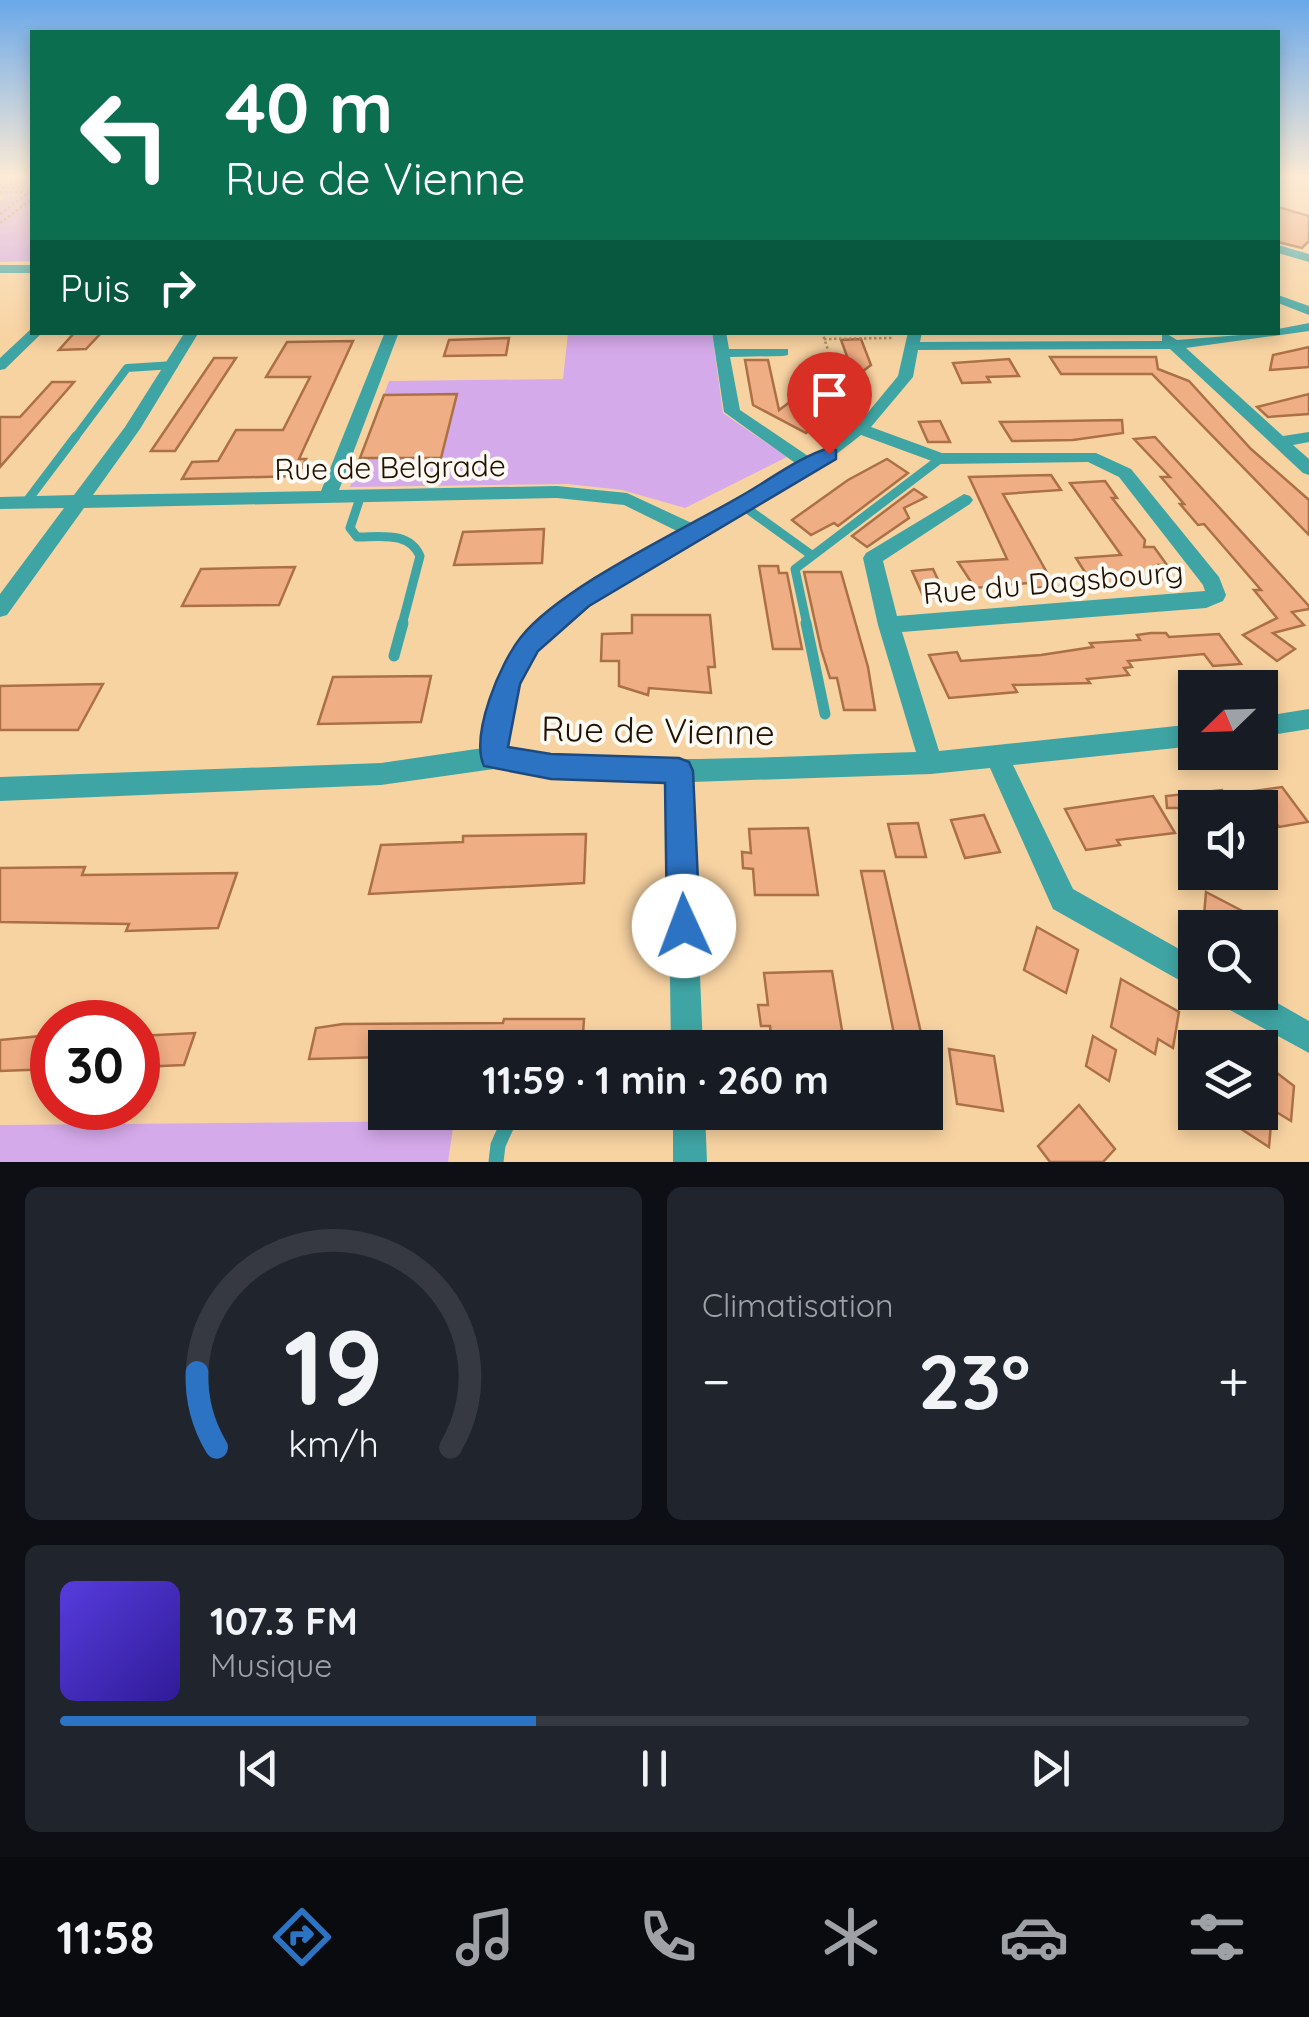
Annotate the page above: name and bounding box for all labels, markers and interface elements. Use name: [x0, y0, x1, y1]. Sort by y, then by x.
text: 40 m: [225, 63, 393, 151]
icon: left: [60, 70, 190, 200]
text: Rue de Vienne: [225, 150, 525, 206]
icon: right: [150, 260, 205, 315]
text: Puis: [60, 264, 130, 312]
pin: [787, 352, 872, 455]
icon: arrive: [802, 367, 857, 422]
street label: Rue de Belgrade: [274, 446, 506, 488]
street label: Rue du Dagsbourg: [921, 552, 1185, 612]
north arrow: [1178, 670, 1278, 770]
map controls: [1178, 670, 1278, 1130]
street label: Rue de Vienne: [541, 706, 775, 754]
button: sound: [1178, 790, 1278, 890]
position arrow: [632, 874, 736, 978]
button: search: [1178, 910, 1278, 1010]
speed limit sign: 30: [30, 1000, 160, 1130]
button: layers: [1178, 1030, 1278, 1130]
text: 11:59 · 1 min · 260 m: [482, 1056, 829, 1104]
text: Climatisation: [702, 1285, 894, 1325]
text: 19: [284, 1301, 383, 1431]
text: 23°: [918, 1334, 1031, 1428]
text: −: [702, 1346, 731, 1415]
text: +: [1218, 1346, 1249, 1415]
text: km/h: [288, 1421, 379, 1466]
text: 107.3 FM: [210, 1597, 358, 1645]
text: Musique: [210, 1645, 332, 1685]
icon: previous: [231, 1741, 286, 1796]
icon: pause: [627, 1741, 682, 1796]
icon: next: [1023, 1741, 1078, 1796]
icon: directions: [267, 1902, 337, 1972]
icon: music: [450, 1902, 520, 1972]
icon: phone: [633, 1902, 703, 1972]
icon: climate: [816, 1902, 886, 1972]
icon: car: [999, 1902, 1069, 1972]
icon: filters: [1182, 1902, 1252, 1972]
text: 11:58: [57, 1909, 154, 1965]

